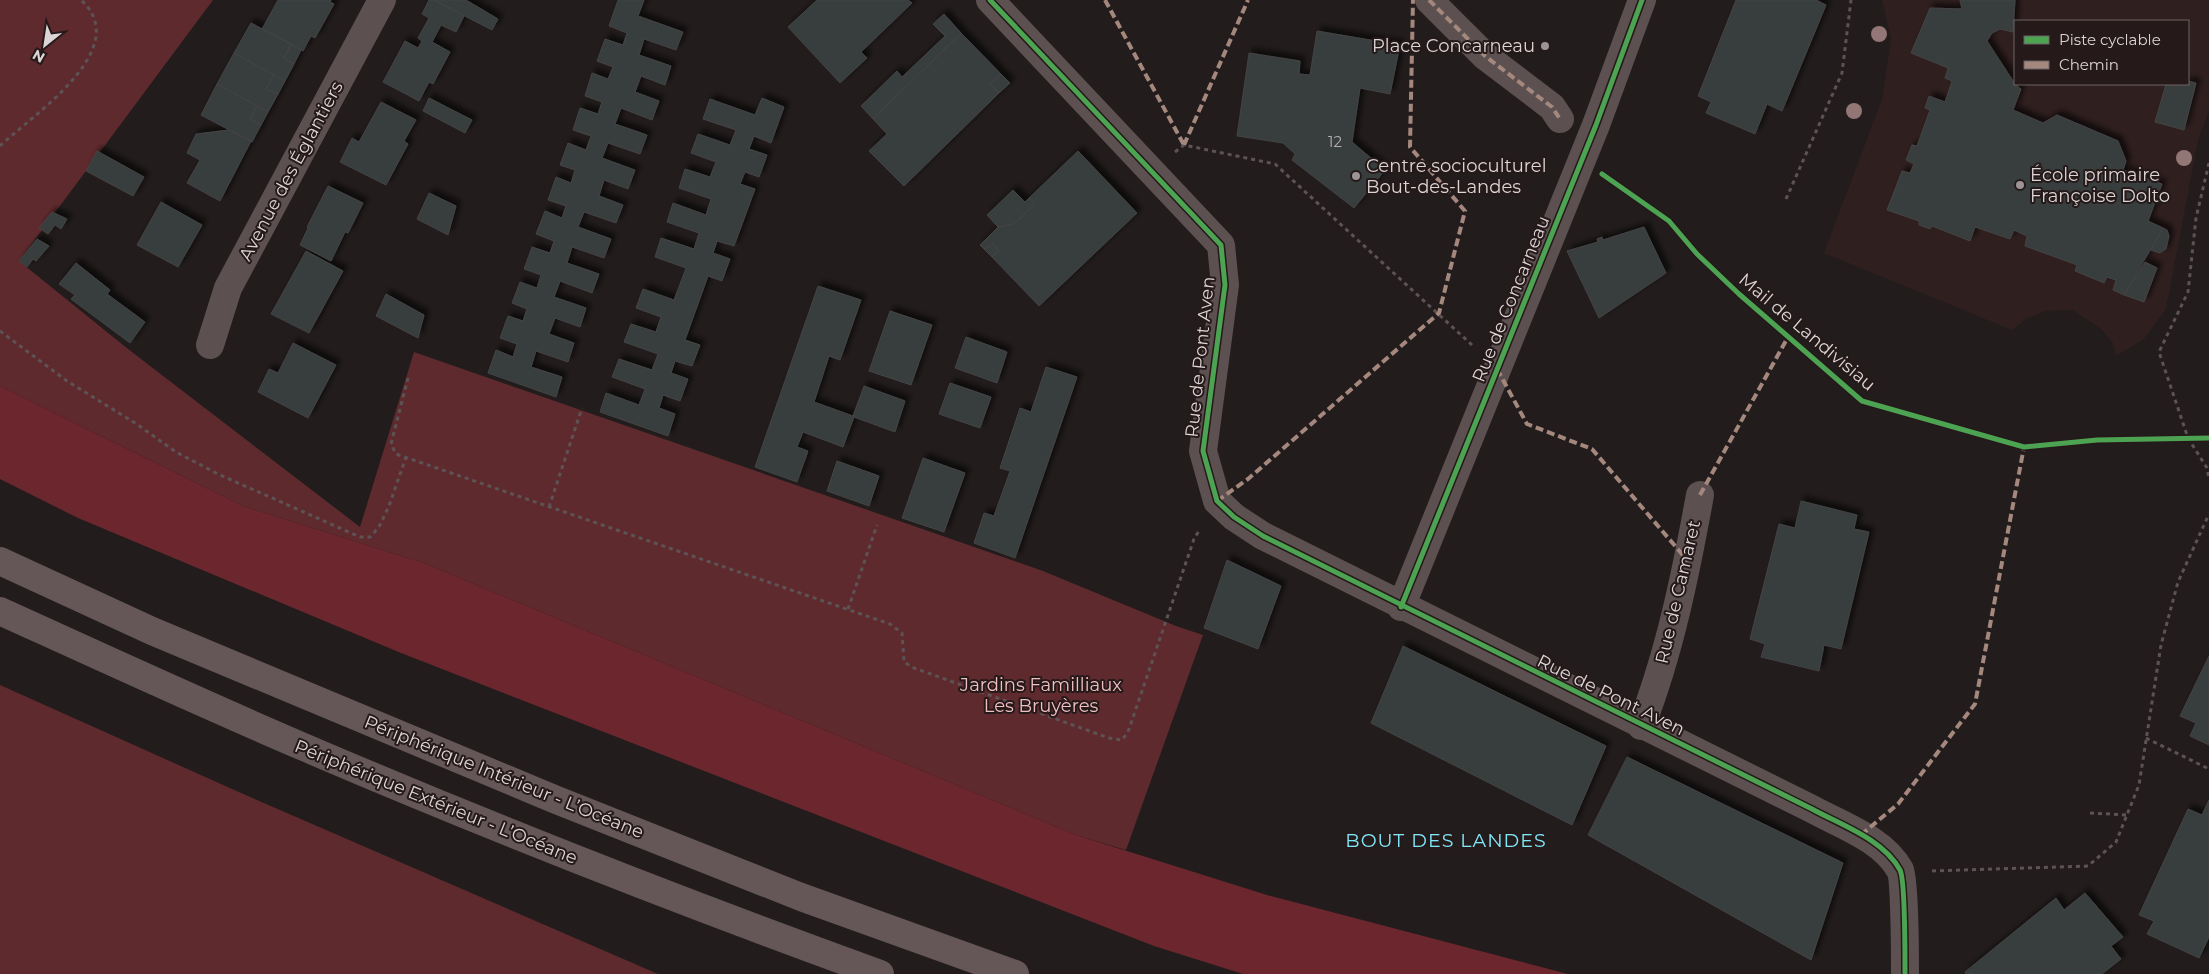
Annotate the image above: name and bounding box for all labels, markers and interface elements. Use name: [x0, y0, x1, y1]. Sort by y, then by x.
north arrow: [20, 20, 70, 70]
legend: [2014, 20, 2189, 85]
text: Piste cyclable: [2059, 30, 2161, 49]
place label: Place Concarneau: [1372, 35, 1535, 57]
marker: Place Concarneau: [1539, 40, 1551, 52]
text: N: [29, 46, 48, 67]
text: Chemin: [2059, 55, 2119, 74]
street label: Avenue des Églantiers: [234, 77, 348, 264]
house number: 12: [1328, 132, 1342, 151]
place label: Centre socioculturel Bout-des-Landes: [1366, 155, 1547, 198]
place label: École primaire Françoise Dolto: [2030, 164, 2170, 207]
marker: Centre socioculturel Bout-des-Landes: [1350, 170, 1362, 182]
marker: École primaire Françoise Dolto: [2014, 179, 2026, 191]
street label: Rue de Concarneau: [1468, 213, 1554, 385]
street label: Mail de Landivisiau: [1734, 268, 1880, 396]
street label: Rue de Pont Aven: [1181, 275, 1219, 439]
street label: Rue de Camaret: [1651, 518, 1705, 666]
street label: Rue de Pont Aven: [1534, 650, 1688, 740]
park label: Jardins Familliaux Les Bruyères: [959, 674, 1122, 717]
street label: Périphérique Intérieur - L’Océane: [361, 711, 647, 843]
street label: Périphérique Extérieur - L’Océane: [291, 735, 581, 869]
district label: BOUT DES LANDES: [1345, 829, 1547, 852]

